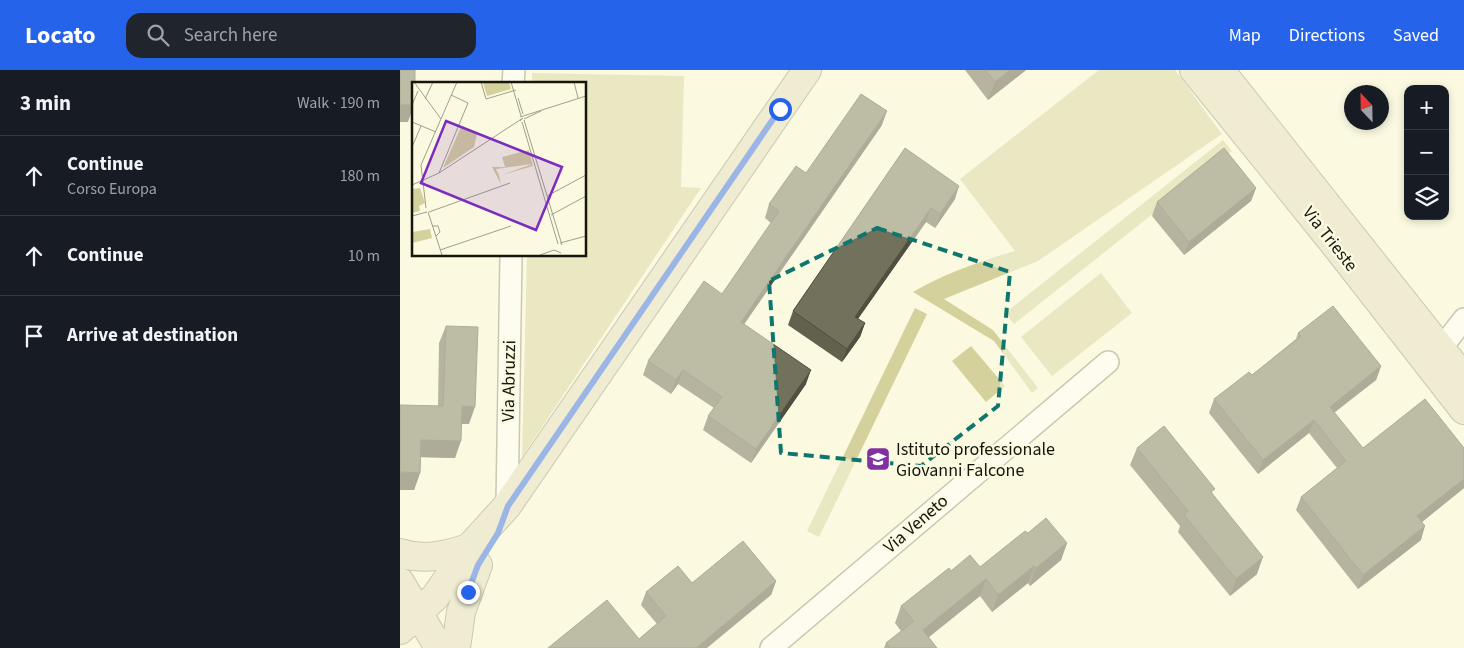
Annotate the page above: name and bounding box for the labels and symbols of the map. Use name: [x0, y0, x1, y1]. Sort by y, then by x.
inset map: [412, 82, 586, 256]
north arrow: [1344, 85, 1389, 130]
route start: [769, 98, 792, 121]
street label: Via Trieste: [1297, 201, 1364, 277]
street label: Via Abruzzi: [496, 340, 522, 422]
place label: Istituto professionale Giovanni Falcone: [896, 437, 1055, 483]
school or university icon: Istituto professionale Giovanni Falcone: [865, 446, 891, 472]
street label: Via Veneto: [878, 489, 954, 559]
route end: [457, 581, 480, 604]

